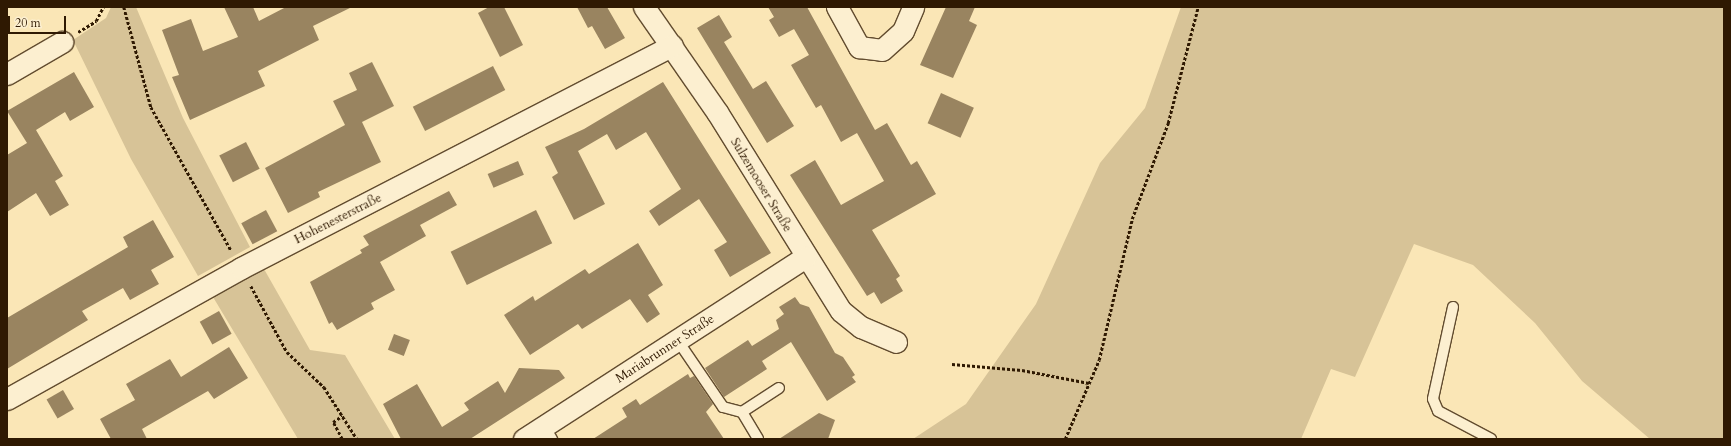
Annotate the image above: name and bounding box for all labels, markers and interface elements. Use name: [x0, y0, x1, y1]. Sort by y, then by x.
scale bar: [10, 8, 68, 34]
text: 20 m: [15, 15, 41, 31]
street label: Sulzemooser Straße: [727, 135, 795, 235]
street label: Hohenesterstraße: [292, 190, 384, 248]
street label: Mariabrunner Straße: [613, 311, 717, 387]

